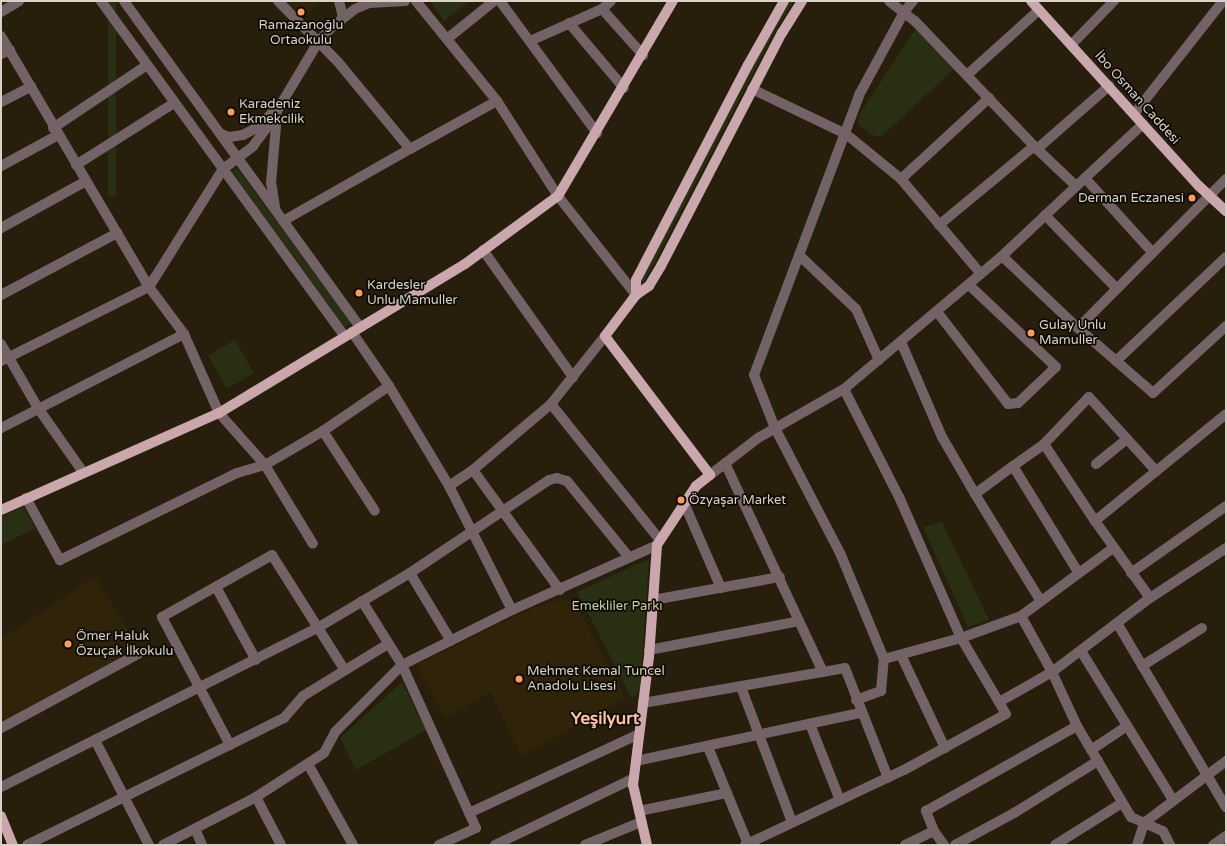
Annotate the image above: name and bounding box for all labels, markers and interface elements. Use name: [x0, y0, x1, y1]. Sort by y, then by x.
marker: Ramazanoğlu Ortaokulu: [296, 7, 306, 17]
place label: Ramazanoğlu Ortaokulu: [259, 18, 343, 49]
street label: İbo Osman Caddesi: [1091, 48, 1183, 148]
place label: Karadeniz Ekmekcilik: [239, 97, 304, 128]
marker: Karadeniz Ekmekcilik: [226, 107, 236, 117]
place label: Derman Eczanesi: [1078, 190, 1184, 206]
marker: Derman Eczanesi: [1187, 193, 1197, 203]
place label: Kardesler Unlu Mamuller: [367, 278, 458, 309]
marker: Kardesler Unlu Mamuller: [354, 288, 364, 298]
place label: Gulay Unlu Mamuller: [1039, 318, 1106, 349]
marker: Gulay Unlu Mamuller: [1026, 328, 1036, 338]
place label: Özyaşar Market: [689, 492, 786, 508]
marker: Özyaşar Market: [676, 495, 686, 505]
park label: Emekliler Parkı: [571, 598, 663, 614]
place label: Ömer Haluk Özuçak İlkokulu: [76, 629, 173, 660]
marker: Ömer Haluk Özuçak İlkokulu: [63, 639, 73, 649]
place label: Mehmet Kemal Tuncel Anadolu Lisesi: [527, 664, 665, 695]
marker: Mehmet Kemal Tuncel Anadolu Lisesi: [514, 674, 524, 684]
district label: Yeşilyurt: [571, 709, 639, 729]

